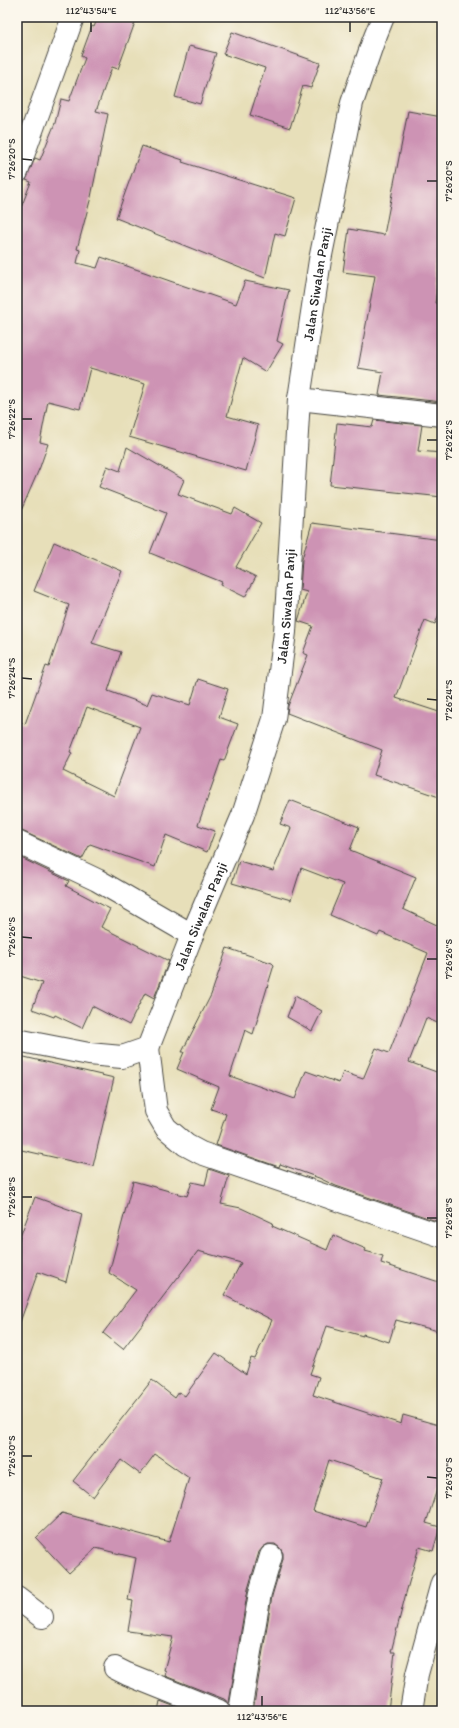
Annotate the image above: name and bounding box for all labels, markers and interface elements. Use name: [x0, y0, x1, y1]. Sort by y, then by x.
text: 112°43'54"E: [65, 4, 117, 17]
text: 112°43'56"E: [325, 4, 376, 17]
text: 7°26'20"S: [5, 138, 18, 180]
text: 7°26'20"S: [442, 160, 455, 202]
street label: Jalan Siwalan Panji: [299, 226, 335, 342]
text: 7°26'22"S: [5, 399, 18, 439]
text: 7°26'22"S: [442, 420, 455, 460]
street label: Jalan Siwalan Panji: [273, 548, 298, 665]
text: 7°26'24"S: [5, 657, 18, 698]
text: 7°26'24"S: [442, 679, 455, 720]
street label: Jalan Siwalan Panji: [171, 859, 231, 973]
text: 7°26'26"S: [5, 917, 18, 957]
text: 7°26'26"S: [442, 939, 455, 979]
text: 7°26'28"S: [5, 1176, 18, 1217]
text: 7°26'28"S: [442, 1197, 455, 1238]
text: 7°26'30"S: [5, 1435, 18, 1477]
text: 7°26'30"S: [442, 1457, 455, 1499]
text: 112°43'56"E: [237, 1710, 288, 1723]

